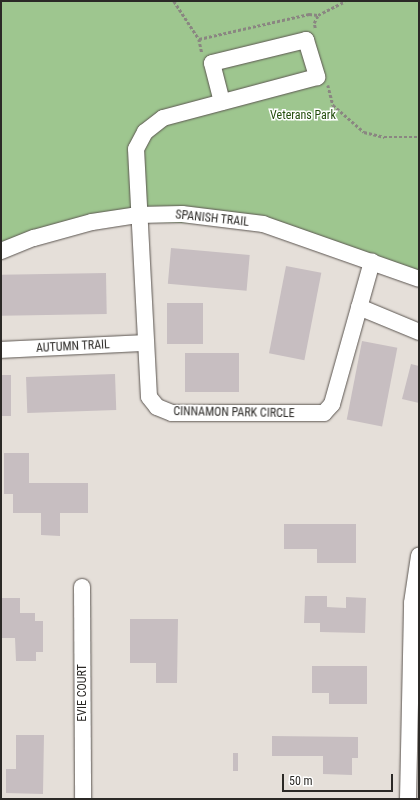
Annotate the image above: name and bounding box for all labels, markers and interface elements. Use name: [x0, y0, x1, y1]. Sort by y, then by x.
park label: Veterans Park: [270, 109, 336, 123]
street label: SPANISH TRAIL: [174, 208, 250, 230]
street label: AUTUMN TRAIL: [36, 338, 110, 356]
street label: CINNAMON PARK CIRCLE: [173, 405, 295, 421]
street label: EVIE COURT: [76, 664, 90, 722]
scale bar: [284, 766, 395, 792]
text: 50 m: [289, 774, 313, 788]

